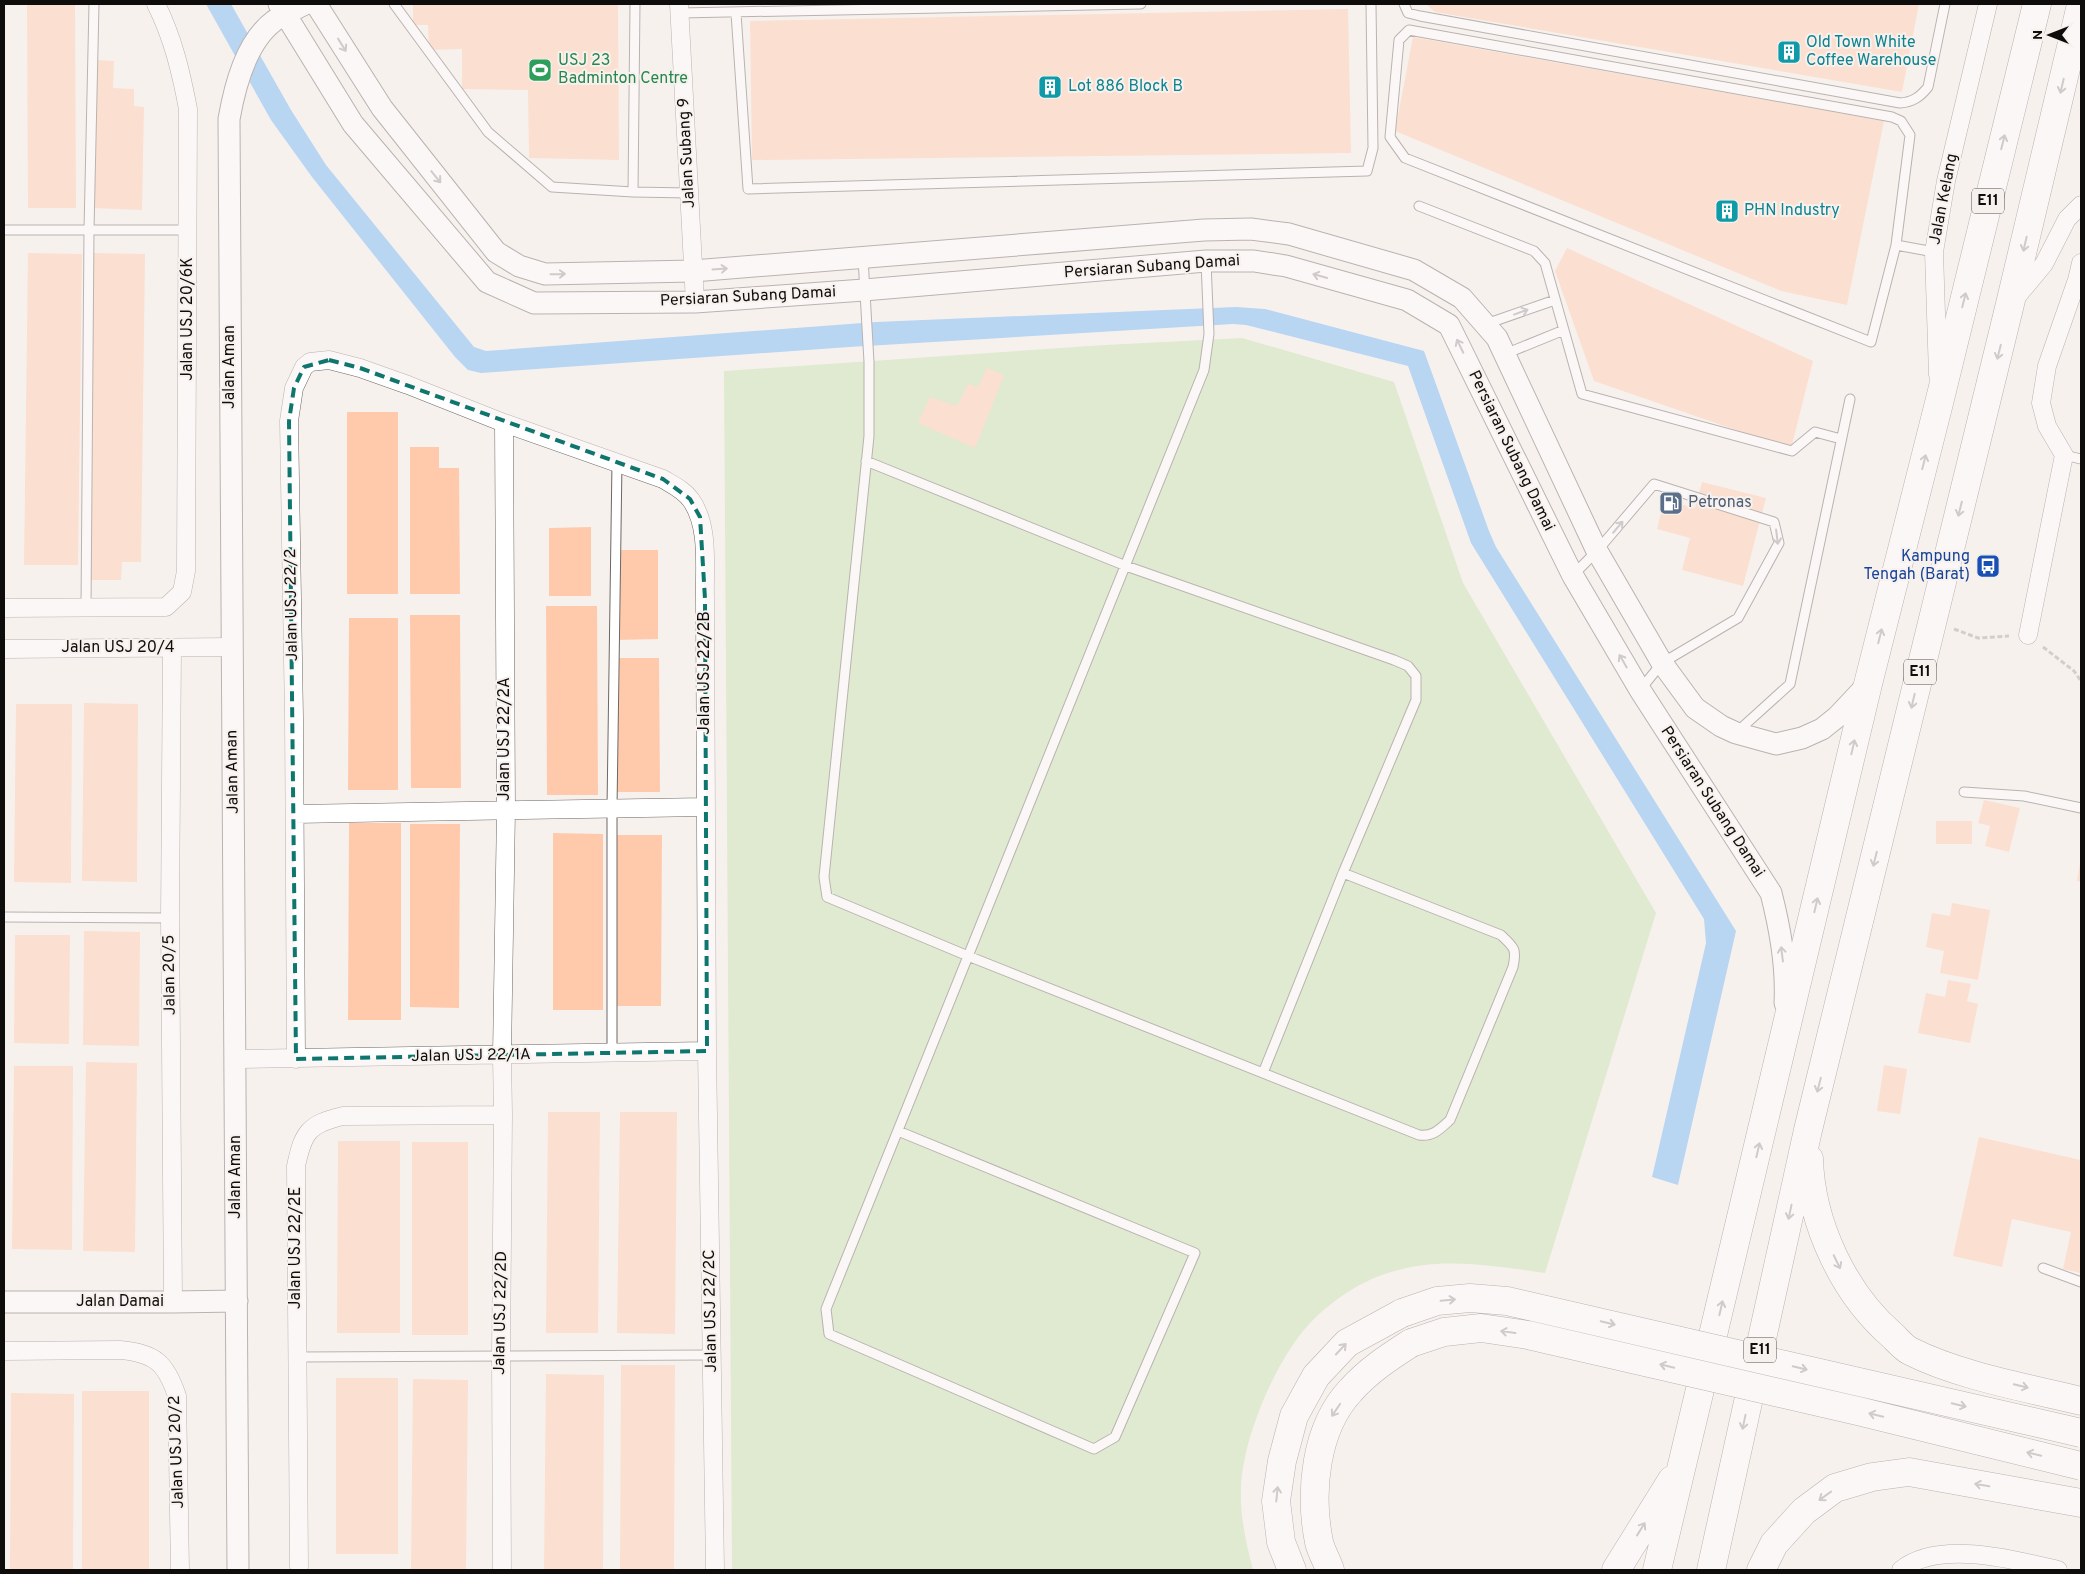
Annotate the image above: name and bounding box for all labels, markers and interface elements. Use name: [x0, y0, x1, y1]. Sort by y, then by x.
north arrow: [2025, 10, 2075, 60]
text: N: [2030, 30, 2047, 40]
place label: Old Town White Coffee Warehouse: [1806, 33, 1936, 71]
one-way arrow: [336, 38, 347, 52]
building icon: Old Town White Coffee Warehouse: [1776, 39, 1802, 65]
place label: USJ 23 Badminton Centre: [558, 51, 688, 89]
sports icon: USJ 23 Badminton Centre: [527, 57, 553, 83]
building icon: Lot 886 Block B: [1037, 74, 1063, 100]
place label: Lot 886 Block B: [1068, 77, 1183, 97]
one-way arrow: [2057, 78, 2066, 94]
street label: Jalan Subang 9: [674, 97, 700, 209]
one-way arrow: [1999, 135, 2008, 151]
street label: Jalan Kelang: [1925, 152, 1963, 246]
one-way arrow: [431, 170, 442, 183]
road number: E11: [1972, 188, 2004, 214]
building icon: PHN Industry: [1714, 198, 1740, 224]
place label: PHN Industry: [1744, 201, 1840, 221]
one-way arrow: [2020, 236, 2029, 252]
street label: Persiaran Subang Damai: [1063, 251, 1241, 283]
street label: Jalan USJ 20/6K: [178, 257, 198, 381]
one-way arrow: [712, 264, 728, 273]
one-way arrow: [549, 269, 565, 278]
one-way arrow: [1313, 270, 1329, 280]
street label: Persiaran Subang Damai: [659, 282, 837, 312]
one-way arrow: [1960, 293, 1969, 309]
one-way arrow: [1512, 307, 1528, 316]
street label: Jalan Aman: [220, 325, 240, 409]
one-way arrow: [1454, 339, 1464, 354]
one-way arrow: [1994, 343, 2003, 359]
street label: Persiaran Subang Damai: [1463, 367, 1559, 535]
one-way arrow: [1920, 454, 1930, 470]
fuel station icon: Petronas: [1658, 490, 1684, 516]
place label: Petronas: [1688, 493, 1752, 513]
one-way arrow: [1955, 501, 1964, 517]
one-way arrow: [1612, 521, 1623, 534]
one-way arrow: [1772, 528, 1782, 544]
place label: Kampung Tengah (Barat): [1863, 547, 1970, 585]
street label: Jalan USJ 22/2: [281, 548, 303, 662]
bus stop icon: Kampung Tengah (Barat): [1975, 553, 2001, 579]
street label: Jalan USJ 22/2B: [695, 611, 715, 735]
one-way arrow: [1876, 629, 1885, 645]
street label: Jalan USJ 20/4: [61, 638, 175, 658]
one-way arrow: [1618, 655, 1628, 669]
road number: E11: [1904, 660, 1936, 684]
street label: Jalan USJ 22/2A: [495, 677, 515, 801]
one-way arrow: [1908, 693, 1917, 709]
street label: Persiaran Subang Damai: [1656, 723, 1768, 881]
street label: Jalan Aman: [222, 730, 244, 814]
one-way arrow: [1849, 740, 1858, 756]
one-way arrow: [1870, 851, 1879, 867]
one-way arrow: [1812, 898, 1821, 914]
street label: Jalan 20/5: [159, 935, 181, 1015]
one-way arrow: [1777, 947, 1787, 963]
street label: Jalan USJ 22/1A: [411, 1045, 531, 1067]
one-way arrow: [1814, 1076, 1823, 1092]
street label: Jalan Aman: [226, 1135, 246, 1219]
one-way arrow: [1754, 1143, 1763, 1159]
street label: Jalan USJ 22/2E: [286, 1187, 306, 1309]
one-way arrow: [1785, 1204, 1794, 1220]
street label: Jalan USJ 22/2C: [700, 1249, 722, 1373]
street label: Jalan USJ 22/2D: [490, 1251, 512, 1375]
one-way arrow: [1833, 1254, 1843, 1269]
street label: Jalan Damai: [76, 1292, 164, 1312]
one-way arrow: [1440, 1295, 1456, 1304]
one-way arrow: [1717, 1301, 1726, 1317]
one-way arrow: [1600, 1319, 1616, 1328]
one-way arrow: [1500, 1327, 1516, 1337]
road number: E11: [1744, 1338, 1776, 1362]
one-way arrow: [1335, 1343, 1347, 1355]
one-way arrow: [1659, 1361, 1675, 1370]
one-way arrow: [1792, 1364, 1808, 1373]
one-way arrow: [2012, 1382, 2028, 1391]
street label: Jalan USJ 20/2: [165, 1395, 189, 1509]
one-way arrow: [1950, 1401, 1966, 1410]
one-way arrow: [1331, 1403, 1342, 1417]
one-way arrow: [1869, 1410, 1885, 1419]
one-way arrow: [1739, 1414, 1748, 1430]
one-way arrow: [2026, 1449, 2042, 1458]
one-way arrow: [1974, 1479, 1990, 1489]
one-way arrow: [1272, 1486, 1282, 1502]
one-way arrow: [1818, 1491, 1832, 1501]
one-way arrow: [1637, 1522, 1647, 1536]

